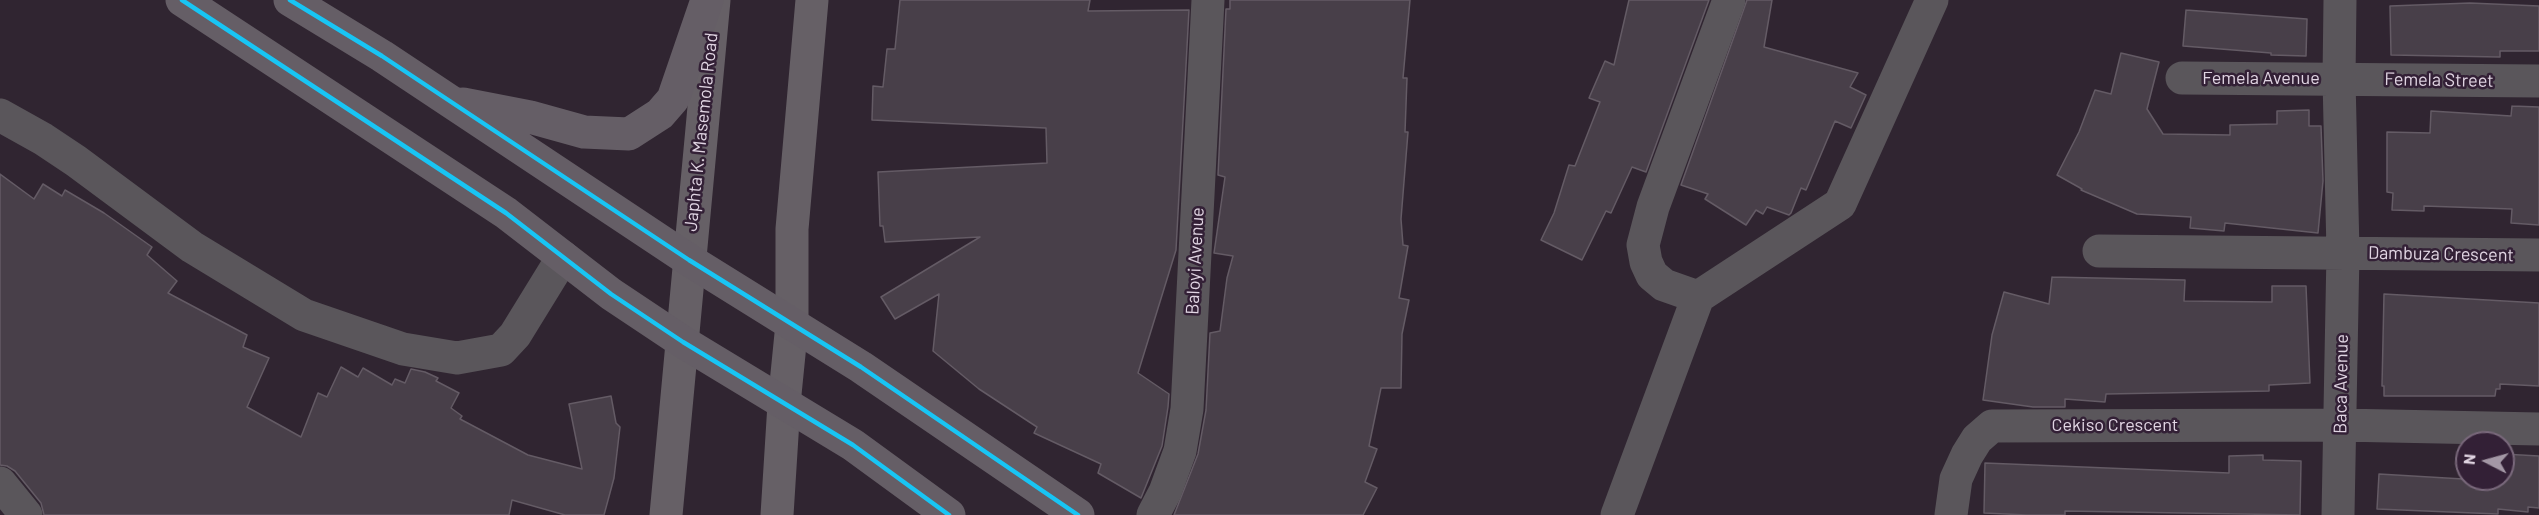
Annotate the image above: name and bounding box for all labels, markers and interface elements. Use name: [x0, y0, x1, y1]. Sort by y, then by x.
street label: Japhta K. Masemola Road: [680, 32, 722, 232]
street label: Femela Avenue: [2202, 67, 2320, 89]
street label: Femela Street: [2384, 68, 2494, 92]
street label: Baloyi Avenue: [1181, 207, 1209, 315]
street label: Dambuza Crescent: [2368, 242, 2514, 266]
street label: Baca Avenue: [2329, 334, 2353, 434]
street label: Cekiso Crescent: [2052, 414, 2178, 436]
north arrow: [2455, 431, 2515, 491]
text: N: [2459, 453, 2479, 466]

